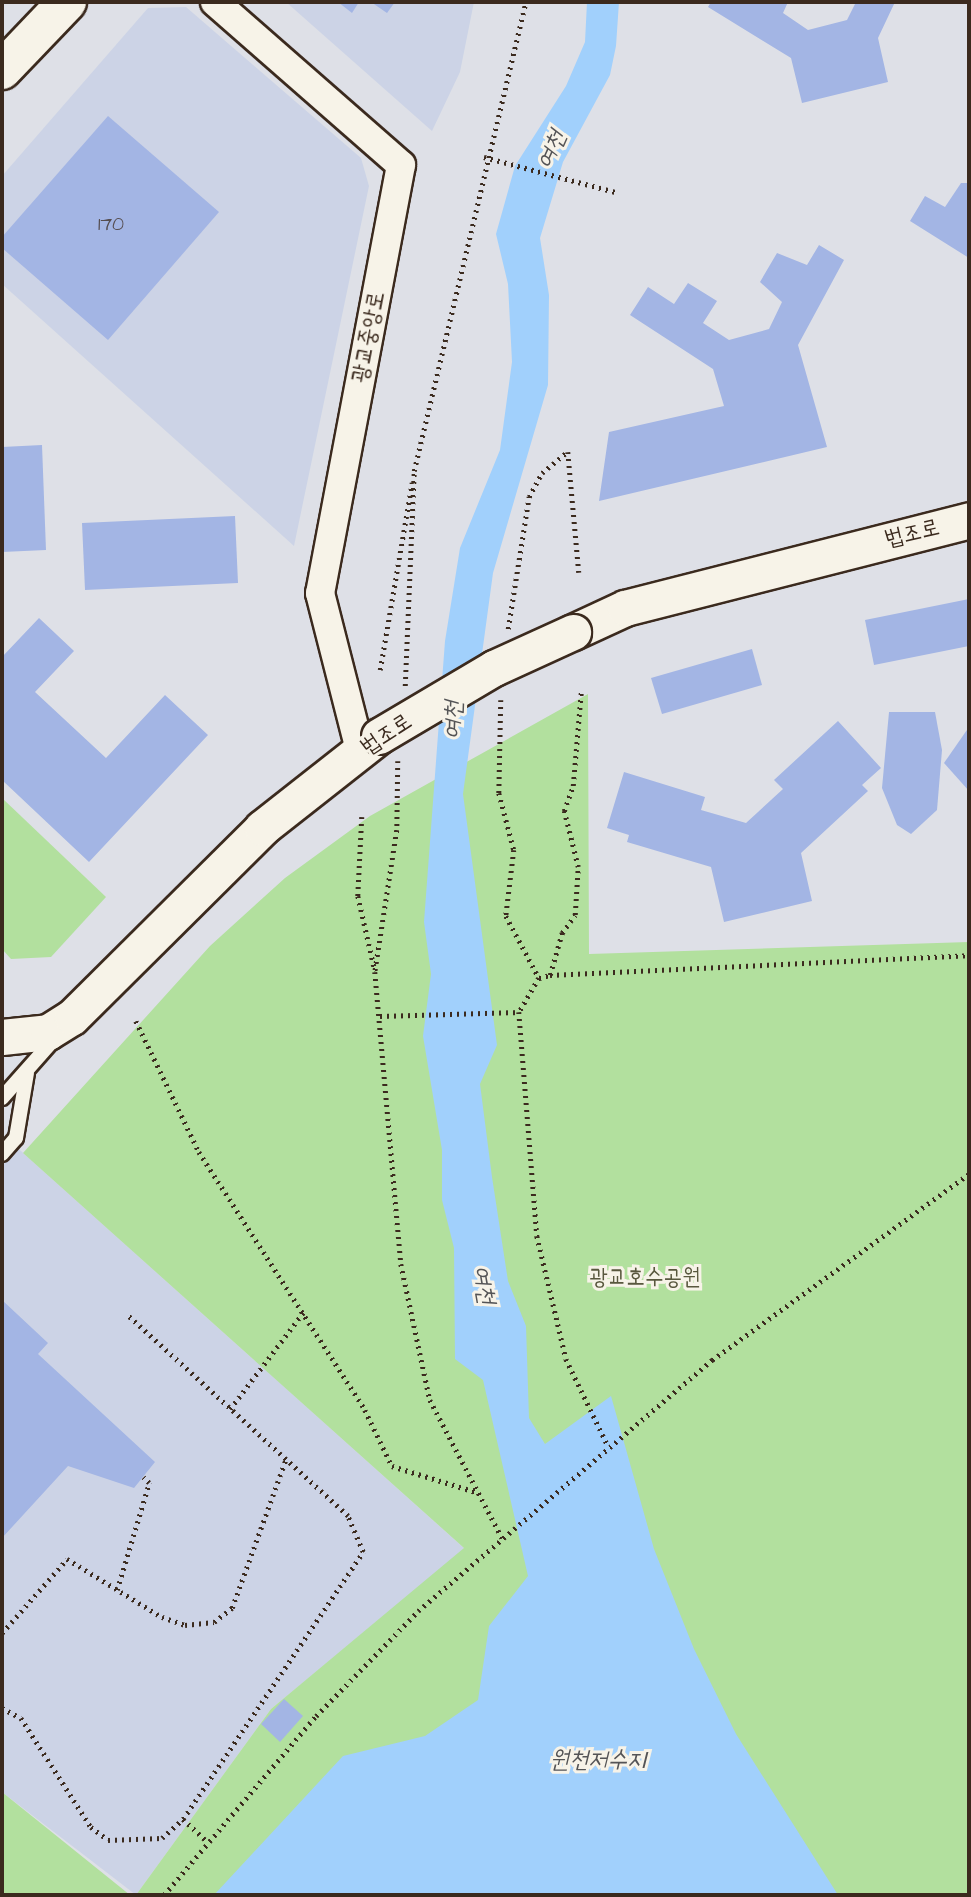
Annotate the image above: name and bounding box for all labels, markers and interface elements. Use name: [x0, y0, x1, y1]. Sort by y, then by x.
water label: 여천: [531, 127, 573, 173]
house number: 170: [98, 214, 124, 236]
street label: 광교중앙로: [346, 289, 390, 385]
street label: 법조로: [882, 513, 942, 553]
water label: 여천: [439, 700, 469, 740]
street label: 법조로: [355, 707, 417, 761]
water label: 여천: [465, 1263, 501, 1307]
park label: 광교호수공원: [589, 1263, 701, 1291]
water label: 원천저수지: [550, 1747, 646, 1775]

